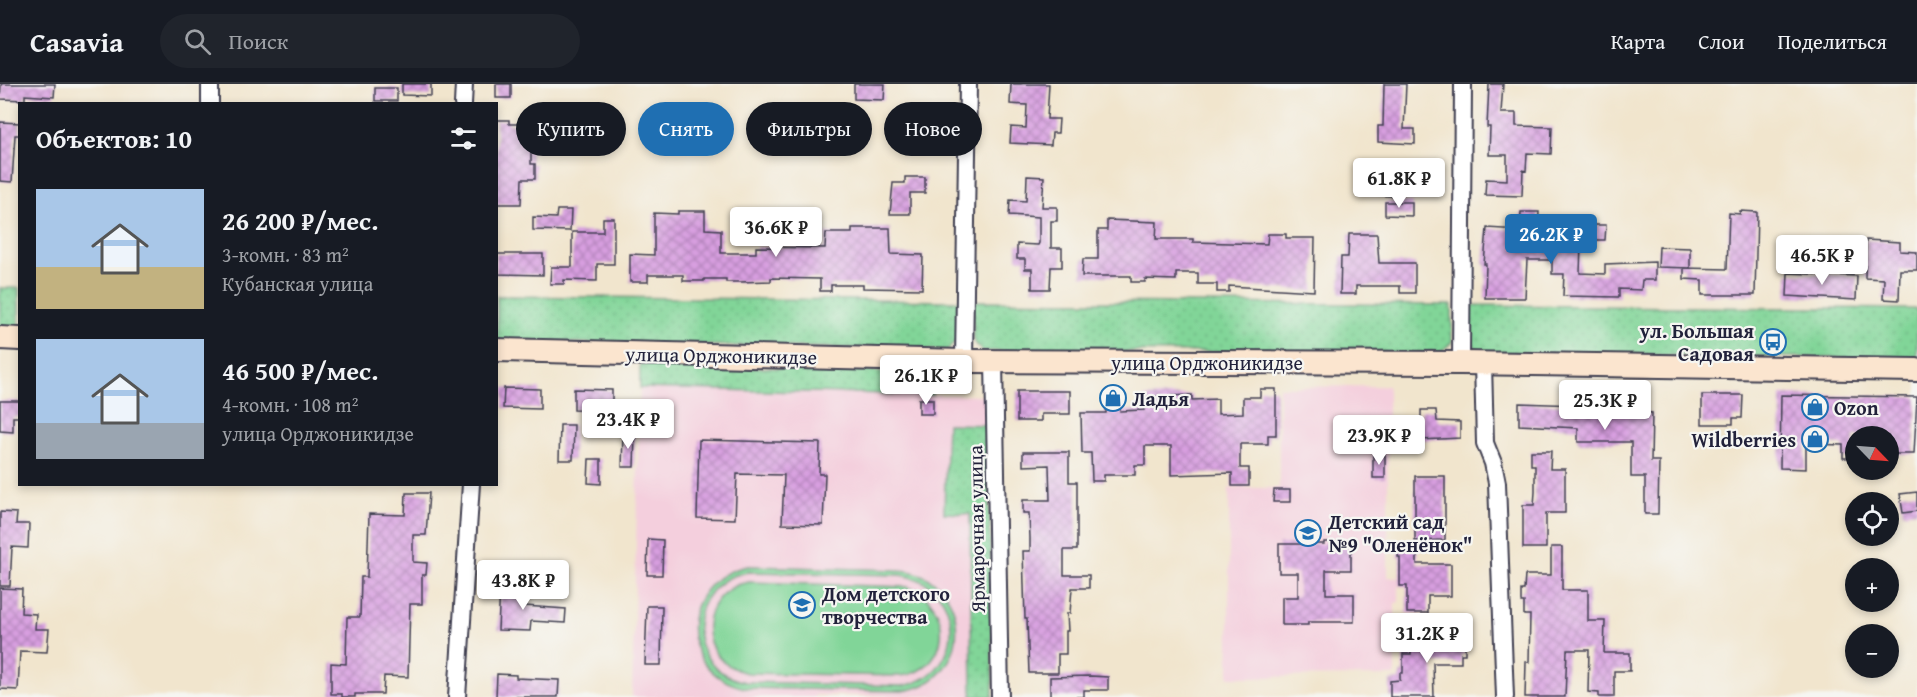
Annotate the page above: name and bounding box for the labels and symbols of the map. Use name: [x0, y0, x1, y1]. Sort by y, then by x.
pin: 61.8K ₽: [1344, 158, 1454, 209]
pin: 36.6K ₽: [721, 207, 831, 258]
pin: 26.2K ₽: [1496, 214, 1606, 265]
pin: 46.5K ₽: [1767, 235, 1877, 286]
place label: ул. Большая Садовая: [1638, 316, 1754, 368]
bus stop icon: ул. Большая Садовая: [1758, 327, 1788, 357]
street label: улица Орджоникидзе: [624, 339, 817, 371]
street label: улица Орджоникидзе: [1110, 348, 1303, 377]
pin: 26.1K ₽: [871, 355, 981, 406]
pin: 25.3K ₽: [1550, 380, 1660, 431]
shop icon: Ладья: [1098, 383, 1128, 413]
place label: Ладья: [1132, 384, 1189, 413]
shop icon: Ozon: [1800, 392, 1830, 422]
place label: Ozon: [1834, 393, 1879, 422]
pin: 23.4K ₽: [573, 399, 683, 450]
pin: 23.9K ₽: [1324, 415, 1434, 466]
shop icon: Wildberries: [1800, 424, 1830, 454]
place label: Wildberries: [1691, 425, 1796, 454]
north arrow: [1845, 426, 1899, 480]
street label: Ярмарочная улица: [960, 444, 992, 614]
place label: Детский сад №9 "Оленёнок": [1327, 507, 1472, 559]
school or university icon: Детский сад №9 "Оленёнок": [1293, 518, 1323, 548]
pin: 43.8K ₽: [468, 560, 578, 611]
place label: Дом детского творчества: [821, 579, 950, 631]
school or university icon: Дом детского творчества: [787, 590, 817, 620]
pin: 31.2K ₽: [1372, 613, 1482, 664]

